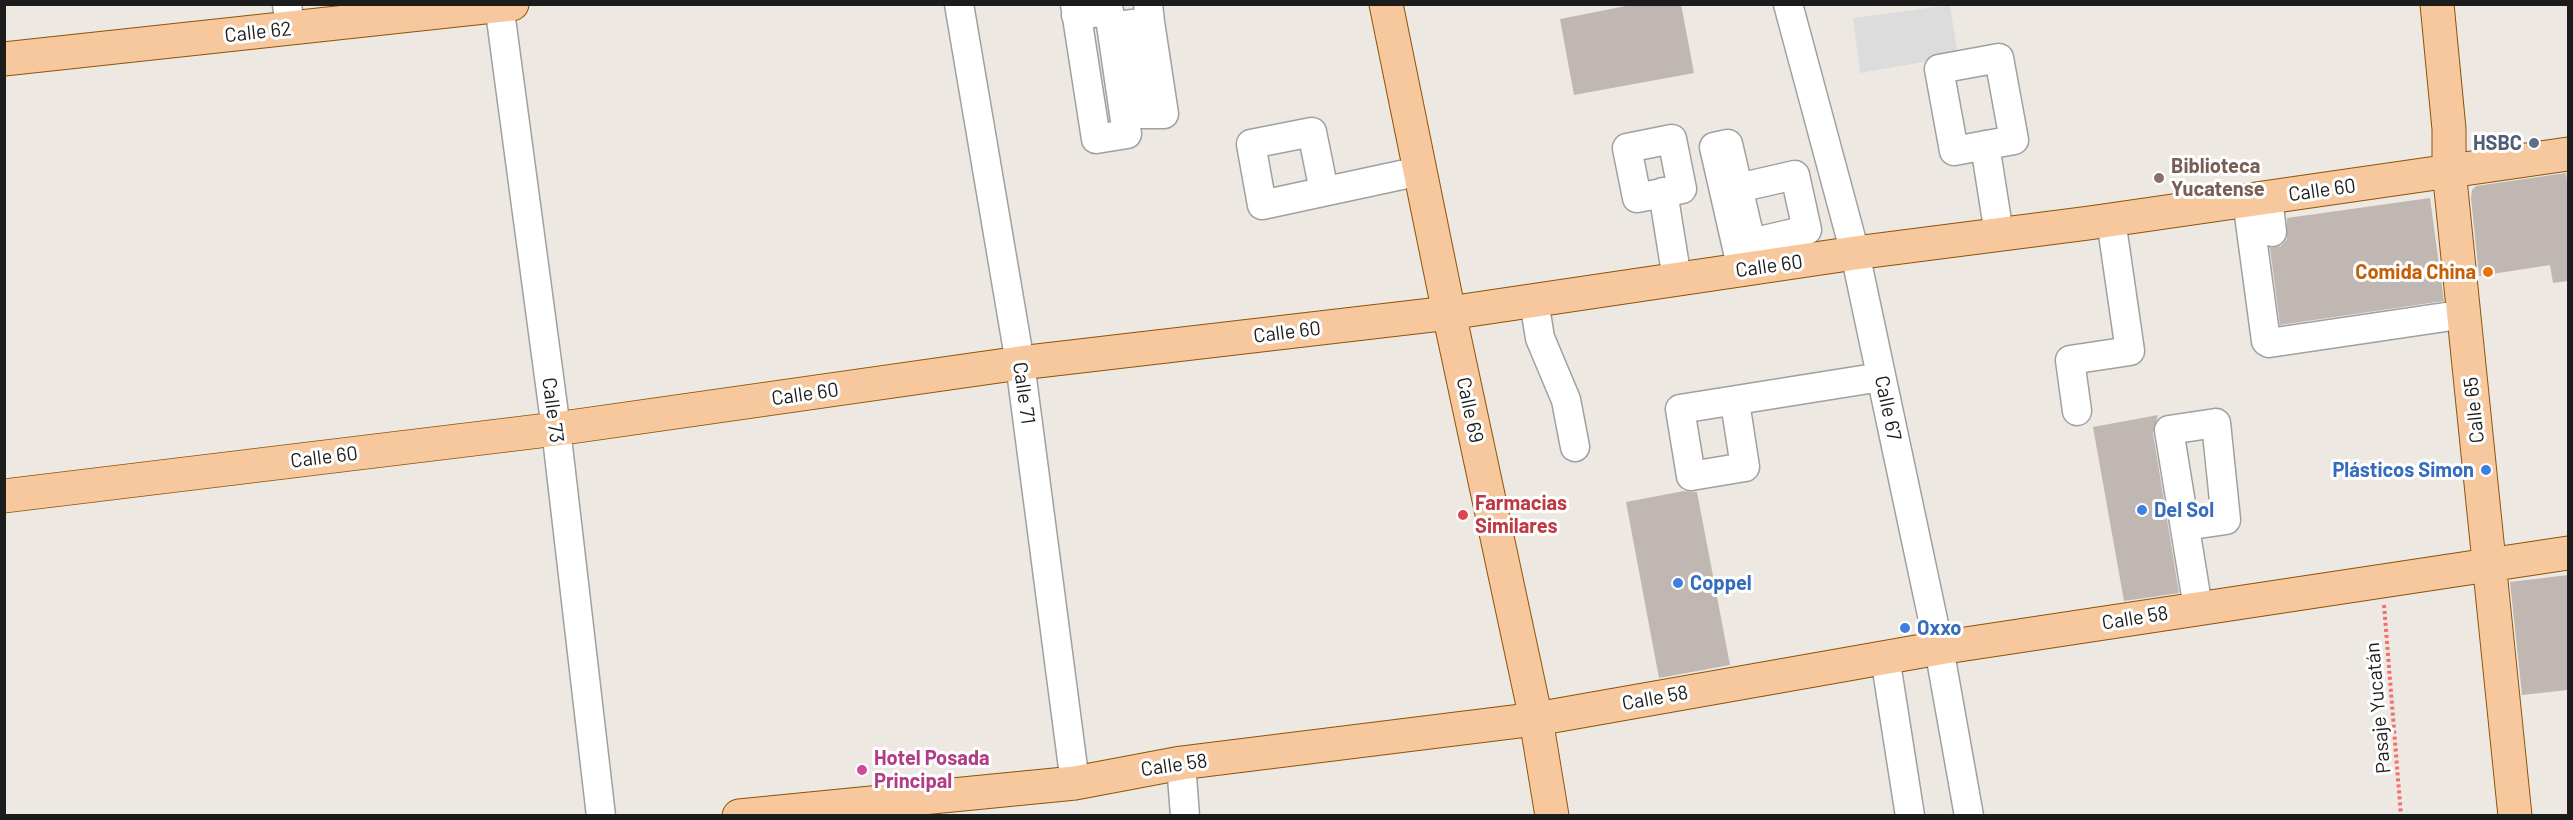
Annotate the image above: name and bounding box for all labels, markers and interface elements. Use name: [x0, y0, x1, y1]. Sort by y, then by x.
street label: Calle 62: [223, 17, 293, 47]
place label: HSBC: [2473, 131, 2522, 155]
marker: HSBC: [2527, 136, 2541, 150]
place label: Biblioteca Yucatense: [2171, 154, 2265, 201]
marker: Biblioteca Yucatense: [2152, 171, 2166, 185]
street label: Calle 60: [2287, 173, 2357, 207]
street label: Calle 60: [1734, 249, 1804, 283]
place label: Comida China: [2355, 260, 2476, 284]
marker: Comida China: [2481, 265, 2495, 279]
street label: Calle 60: [1252, 316, 1322, 348]
street label: Calle 71: [1008, 360, 1040, 426]
street label: Calle 67: [1869, 373, 1907, 443]
street label: Calle 69: [1451, 375, 1489, 445]
street label: Calle 73: [537, 376, 569, 444]
street label: Calle 65: [2459, 376, 2489, 444]
street label: Calle 60: [770, 377, 840, 411]
street label: Calle 60: [289, 441, 359, 473]
place label: Plásticos Simon: [2332, 458, 2474, 482]
marker: Plásticos Simon: [2479, 463, 2493, 477]
place label: Farmacias Similares: [1475, 491, 1567, 538]
place label: Del Sol: [2154, 498, 2214, 522]
marker: Del Sol: [2135, 503, 2149, 517]
marker: Farmacias Similares: [1456, 508, 1470, 522]
place label: Coppel: [1690, 571, 1752, 595]
marker: Coppel: [1671, 576, 1685, 590]
street label: Calle 58: [2100, 601, 2170, 635]
place label: Oxxo: [1917, 616, 1961, 640]
marker: Oxxo: [1898, 621, 1912, 635]
street label: Pasaje Yucatán: [2360, 641, 2396, 775]
street label: Calle 58: [1620, 680, 1690, 716]
place label: Hotel Posada Principal: [874, 746, 990, 793]
street label: Calle 58: [1139, 748, 1209, 782]
marker: Hotel Posada Principal: [855, 763, 869, 777]

